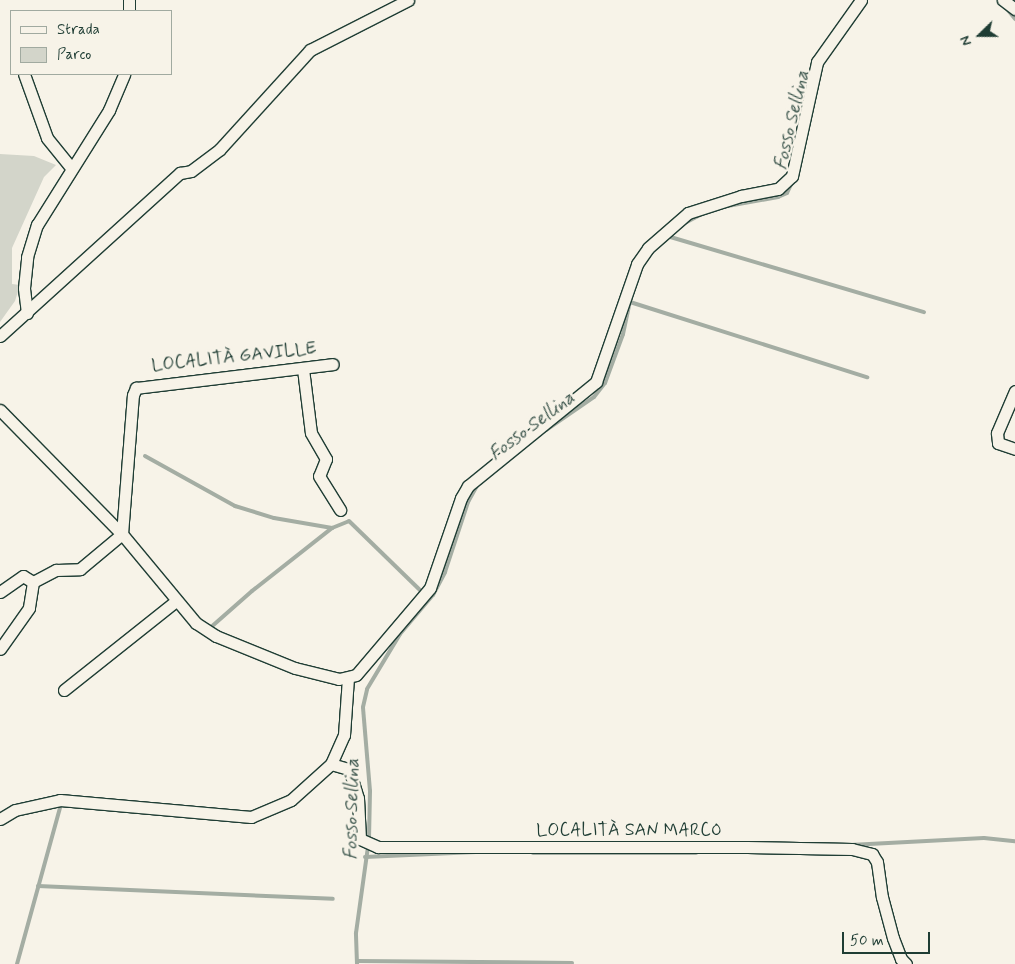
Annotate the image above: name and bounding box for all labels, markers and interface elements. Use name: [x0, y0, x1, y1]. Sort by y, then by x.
legend: [10, 10, 172, 75]
north arrow: [955, 10, 1005, 60]
text: Strada: [57, 20, 100, 40]
text: N: [956, 33, 976, 48]
text: Parco: [57, 45, 91, 65]
water label: Fosso Sellina: [769, 68, 815, 172]
street label: LOCALITÀ GAVILLE: [150, 338, 318, 376]
water label: Fosso Sellina: [484, 386, 580, 466]
water label: Fosso Sellina: [340, 758, 364, 860]
street label: LOCALITÀ SAN MARCO: [535, 819, 723, 841]
scale bar: [845, 922, 932, 954]
text: 50 m: [850, 931, 884, 951]

